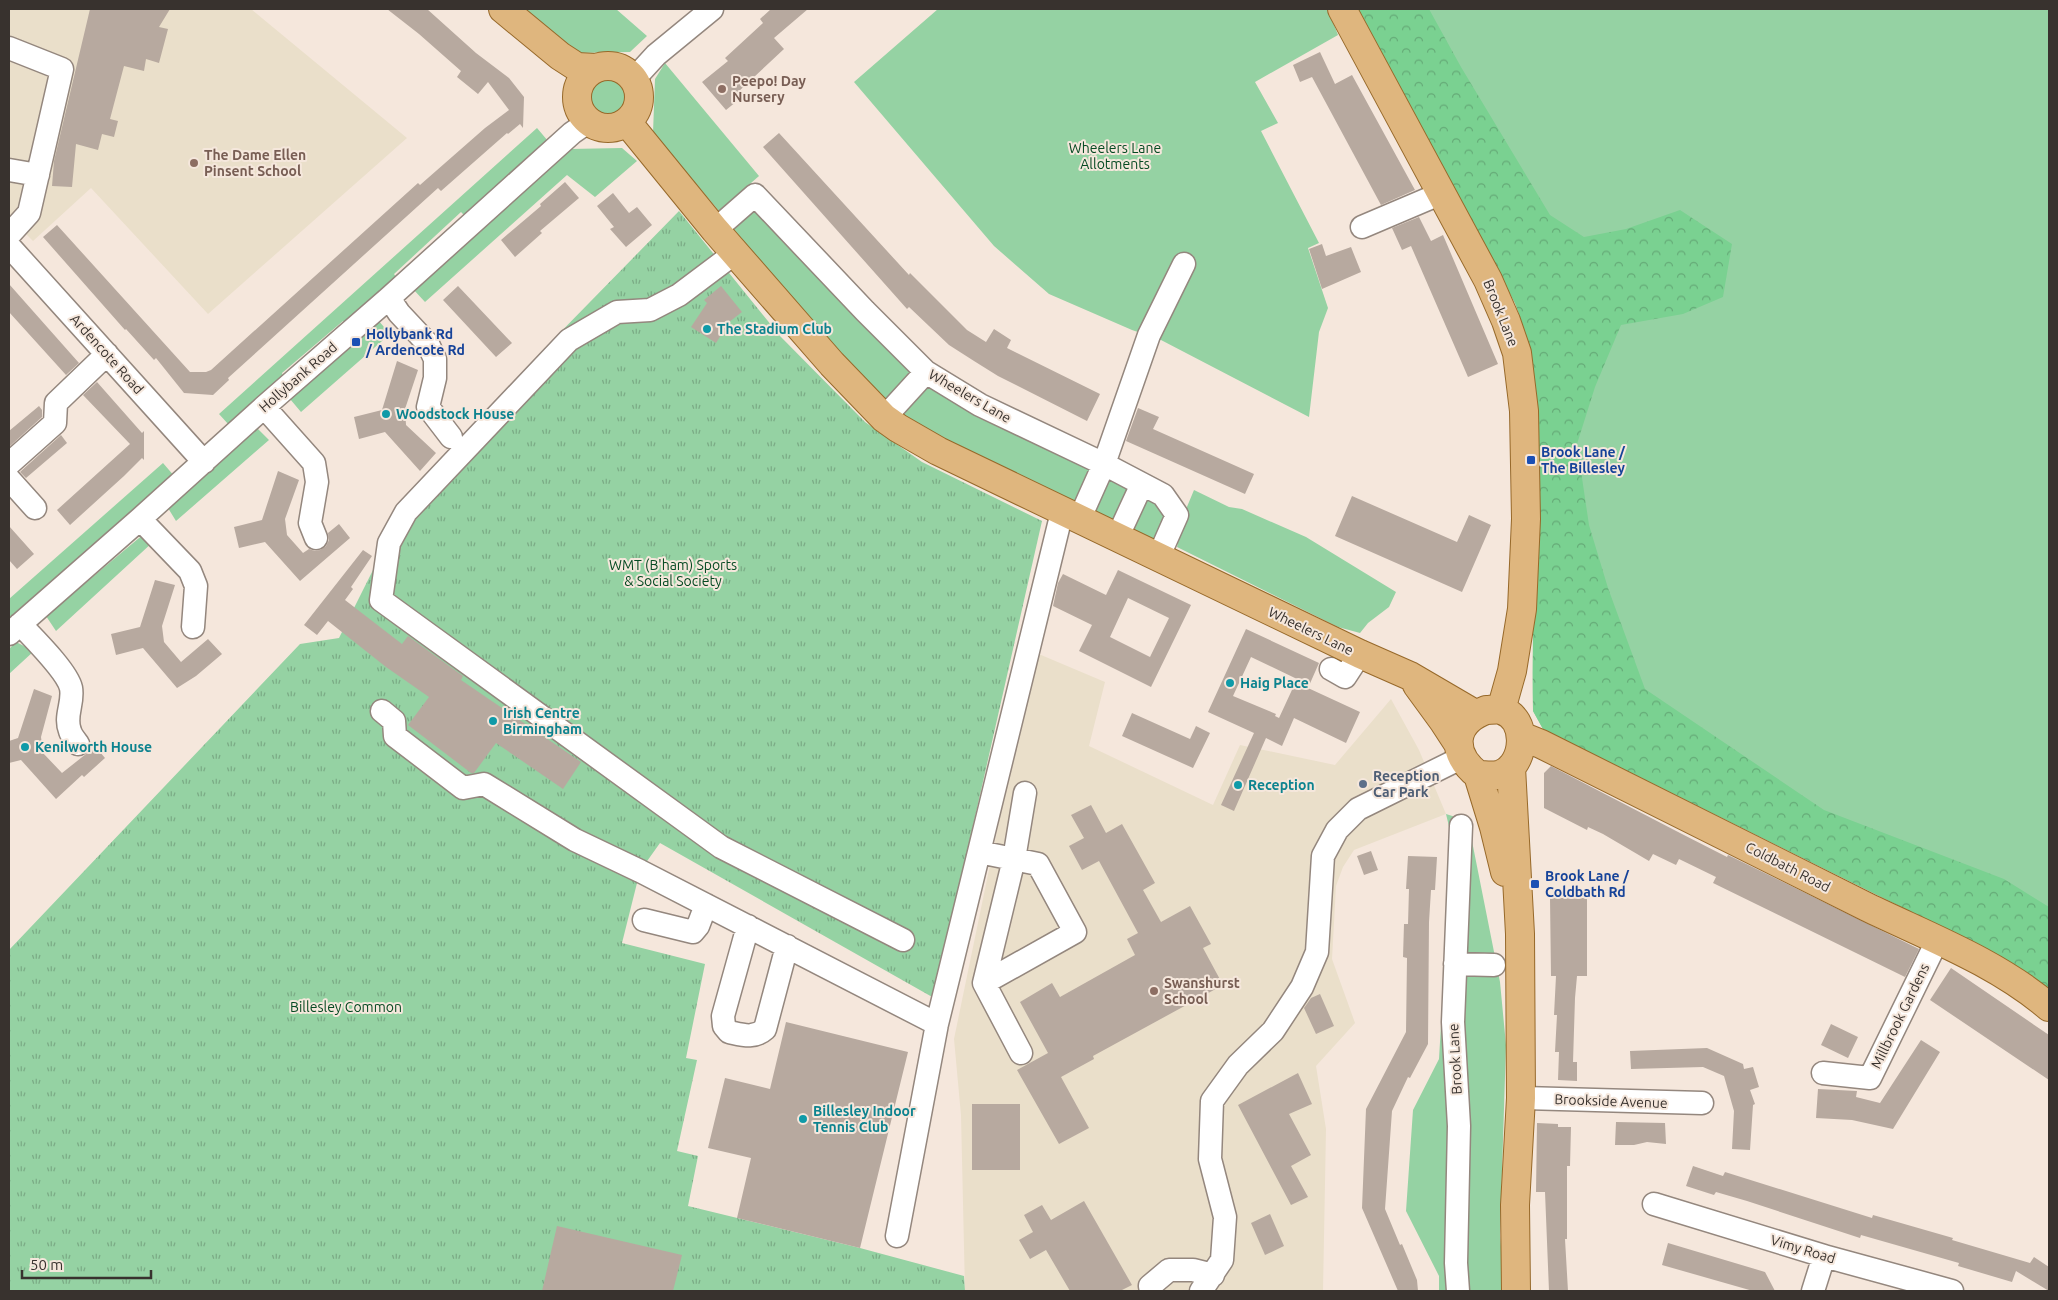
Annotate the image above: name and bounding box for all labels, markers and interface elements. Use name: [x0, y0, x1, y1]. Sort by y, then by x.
place label: Peepo! Day Nursery: [732, 73, 807, 105]
marker: Peepo! Day Nursery: [716, 83, 728, 95]
park label: Wheelers Lane Allotments: [1069, 140, 1161, 172]
place label: The Dame Ellen Pinsent School: [204, 147, 306, 179]
marker: The Dame Ellen Pinsent School: [188, 157, 200, 169]
street label: Brook Lane: [1480, 277, 1522, 349]
street label: Ardencote Road: [67, 311, 147, 397]
place label: The Stadium Club: [717, 321, 832, 337]
marker: The Stadium Club: [701, 323, 713, 335]
place label: Hollybank Rd / Ardencote Rd: [365, 326, 465, 358]
marker: Hollybank Rd / Ardencote Rd: [350, 336, 362, 348]
street label: Hollybank Road: [256, 339, 340, 415]
street label: Wheelers Lane: [926, 366, 1014, 426]
place label: Woodstock House: [396, 406, 514, 422]
marker: Woodstock House: [380, 408, 392, 420]
place label: Brook Lane / The Billesley: [1541, 444, 1626, 476]
marker: Brook Lane / The Billesley: [1525, 454, 1537, 466]
park label: WMT (B'ham) Sports & Social Society: [609, 557, 737, 589]
street label: Wheelers Lane: [1266, 604, 1356, 658]
place label: Haig Place: [1240, 675, 1309, 691]
marker: Haig Place: [1224, 677, 1236, 689]
place label: Irish Centre Birmingham: [503, 705, 582, 737]
marker: Irish Centre Birmingham: [487, 715, 499, 727]
place label: Kenilworth House: [35, 739, 152, 755]
marker: Kenilworth House: [19, 741, 31, 753]
place label: Reception Car Park: [1373, 768, 1440, 800]
place label: Reception: [1248, 777, 1315, 793]
marker: Reception Car Park: [1357, 778, 1369, 790]
marker: Reception: [1232, 779, 1244, 791]
street label: Coldbath Road: [1743, 839, 1833, 895]
place label: Brook Lane / Coldbath Rd: [1545, 868, 1630, 900]
marker: Brook Lane / Coldbath Rd: [1529, 878, 1541, 890]
street label: Millbrook Gardens: [1868, 961, 1932, 1071]
place label: Swanshurst School: [1164, 975, 1240, 1007]
marker: Swanshurst School: [1148, 985, 1160, 997]
park label: Billesley Common: [290, 999, 402, 1015]
street label: Brook Lane: [1445, 1023, 1465, 1095]
street label: Brookside Avenue: [1554, 1091, 1668, 1111]
place label: Billesley Indoor Tennis Club: [813, 1103, 916, 1135]
marker: Billesley Indoor Tennis Club: [797, 1113, 809, 1125]
street label: Vimy Road: [1769, 1232, 1837, 1266]
scale bar: [22, 1248, 151, 1280]
text: 50 m: [30, 1256, 63, 1273]

